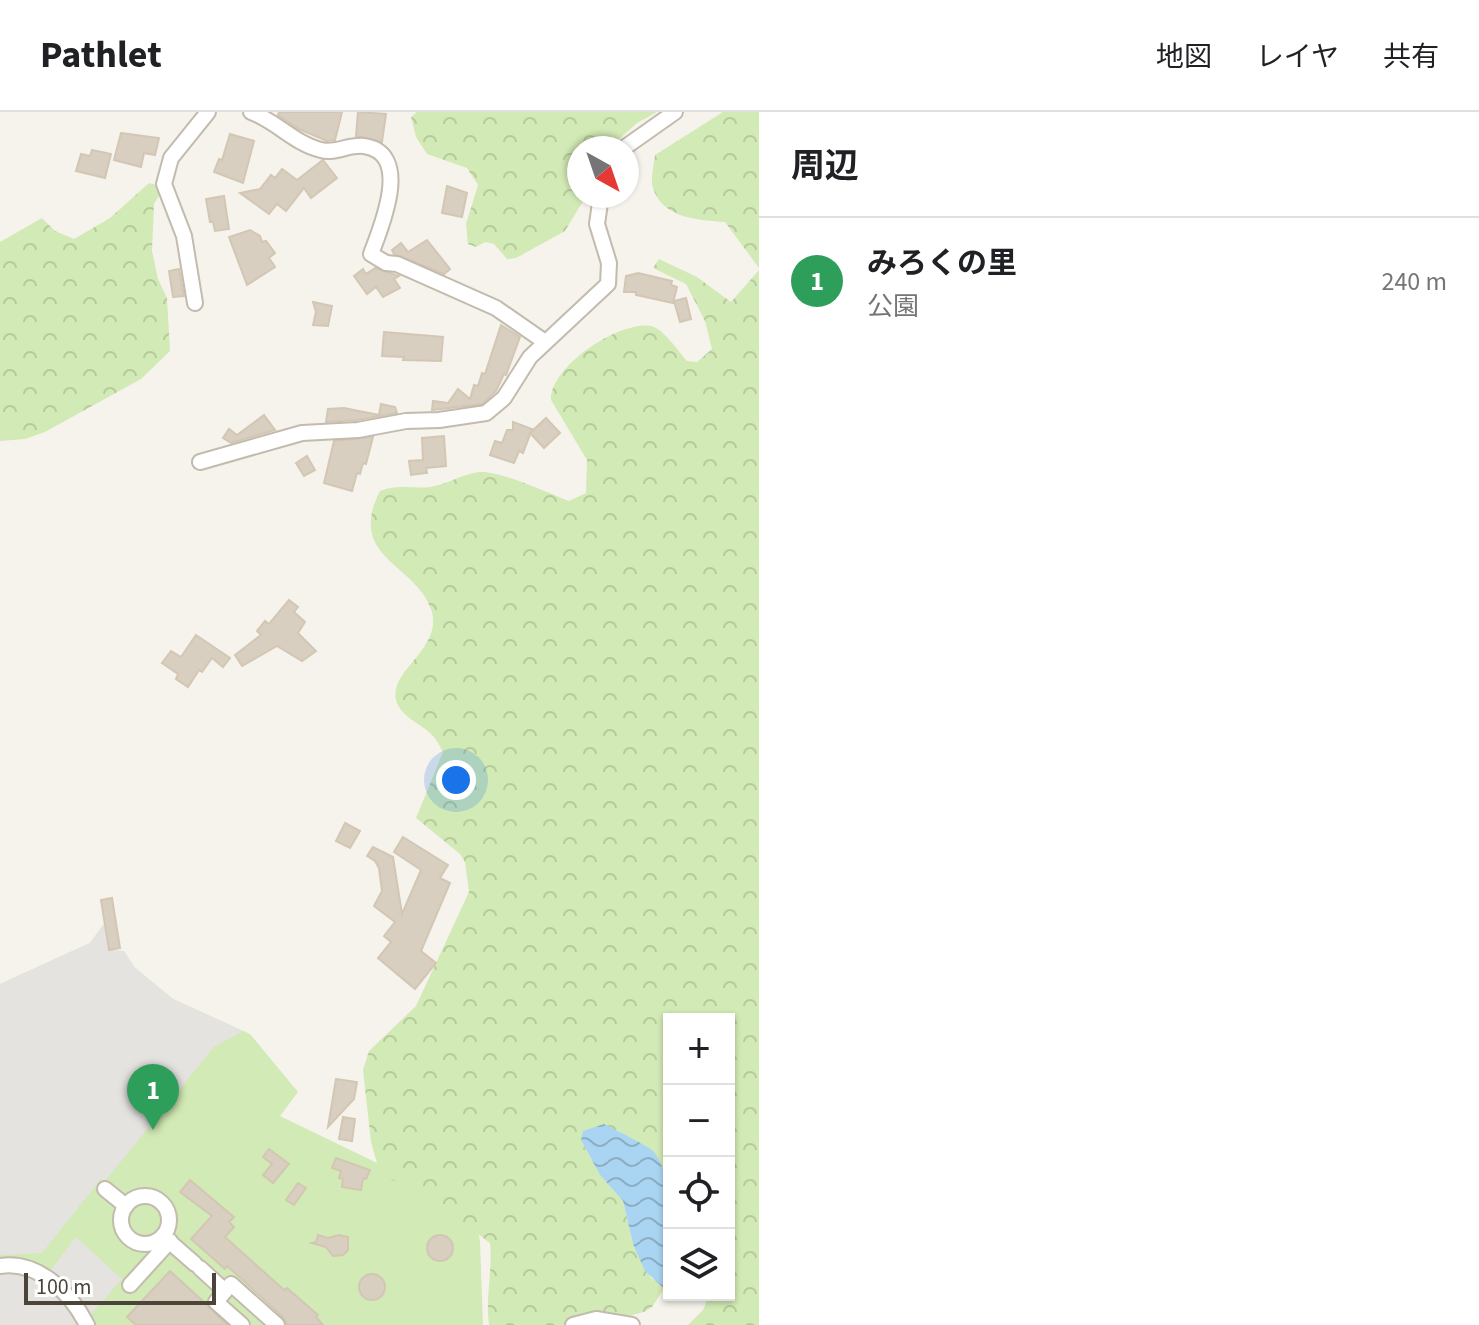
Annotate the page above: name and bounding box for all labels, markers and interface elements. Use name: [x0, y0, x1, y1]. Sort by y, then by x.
text: Pathlet: [40, 28, 162, 82]
text: 地図: [1156, 37, 1212, 77]
text: レイヤ: [1256, 37, 1339, 77]
text: 共有: [1383, 37, 1439, 77]
north arrow: [567, 136, 639, 208]
text: 周辺: [791, 142, 859, 191]
text: みろくの里: [867, 242, 1017, 285]
text: 1: [810, 263, 824, 300]
text: 240 m: [1381, 263, 1447, 300]
text: 公園: [867, 288, 919, 325]
your location: [436, 760, 476, 800]
map controls: [663, 1013, 735, 1301]
button: +: [663, 1013, 735, 1085]
pin: 1: [127, 1064, 179, 1130]
button: −: [663, 1085, 735, 1157]
button: locate: [663, 1157, 735, 1229]
button: layers: [663, 1229, 735, 1301]
scale bar: [24, 1269, 216, 1305]
text: 100 m: [36, 1271, 91, 1303]

